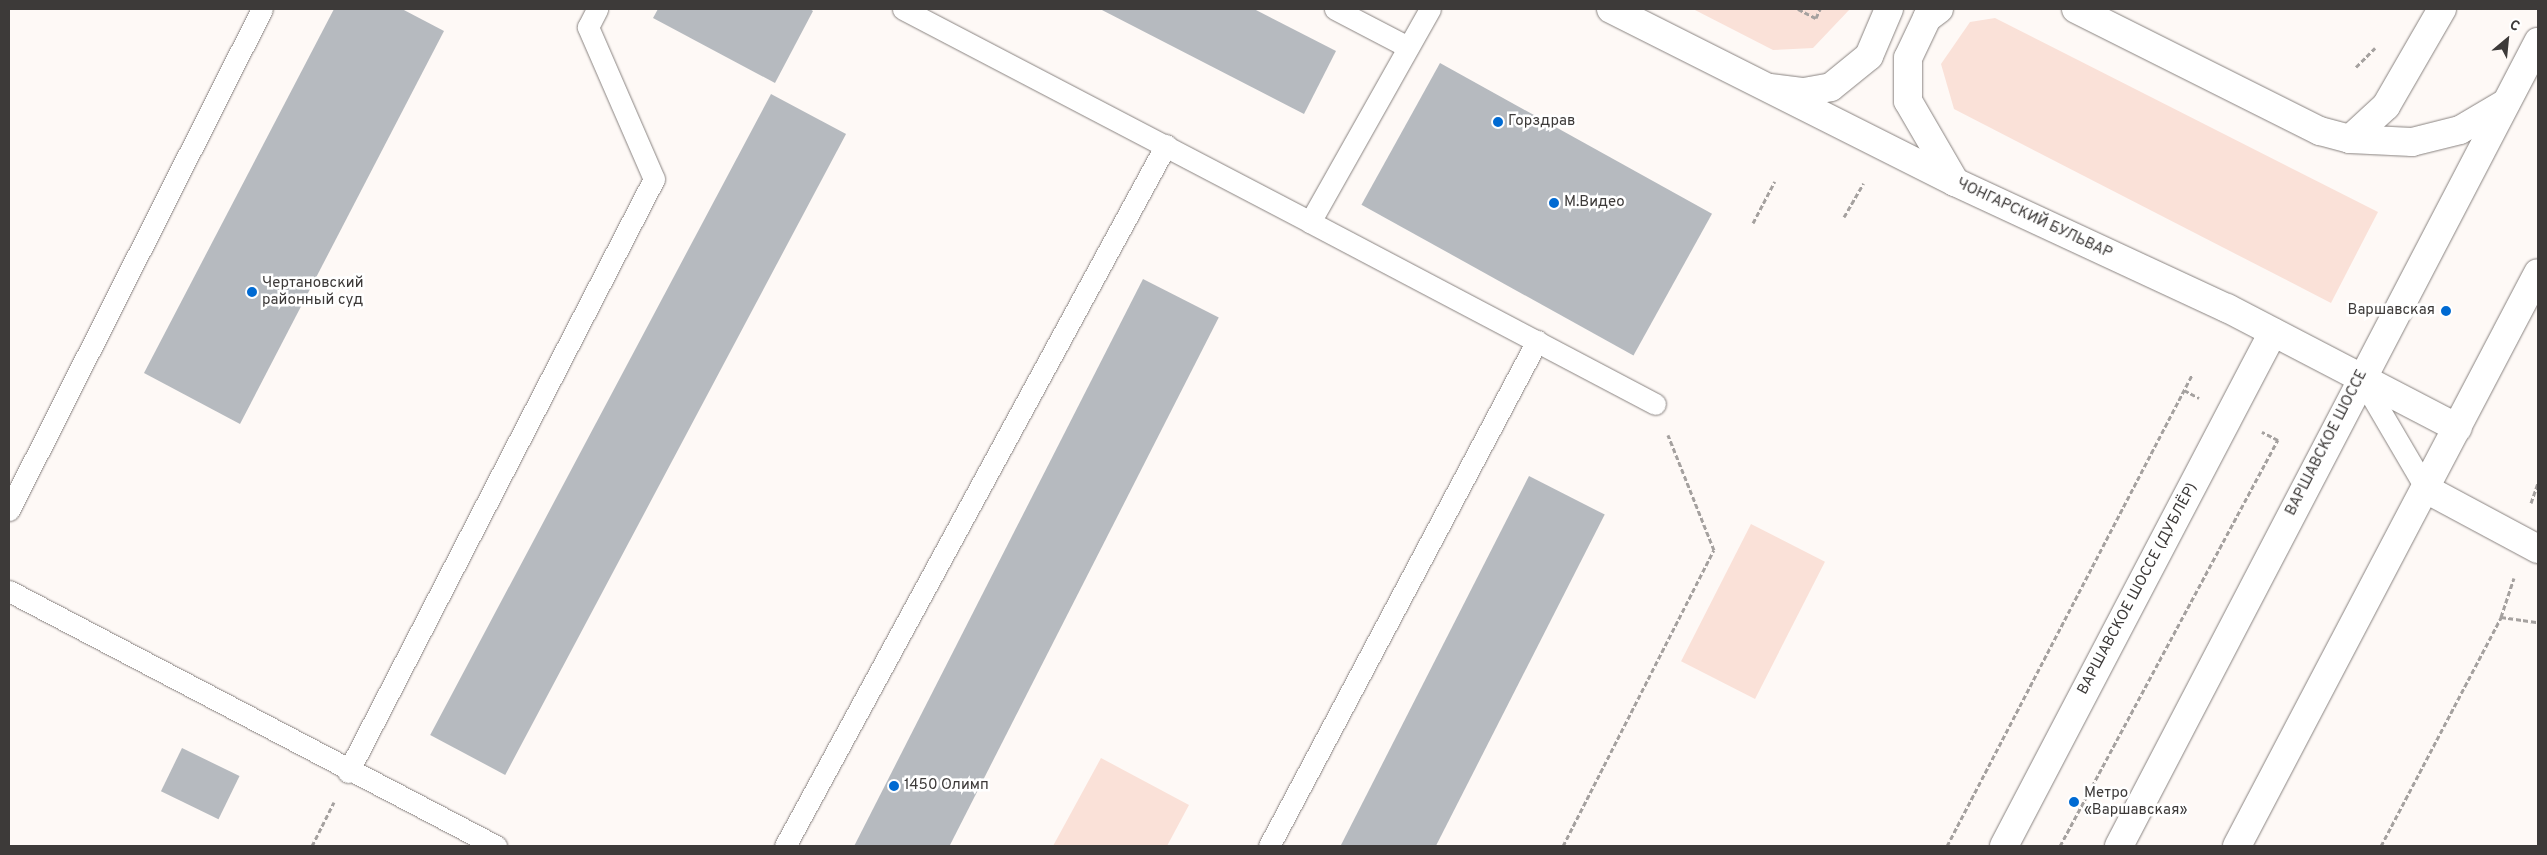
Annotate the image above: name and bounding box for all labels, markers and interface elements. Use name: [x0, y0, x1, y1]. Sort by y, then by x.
north arrow: [2482, 15, 2532, 65]
text: С: [2506, 17, 2522, 36]
place label: Горздрав: [1508, 113, 1575, 131]
marker: Горздрав: [1492, 116, 1504, 128]
street label: ЧОНГАРСКИЙ БУЛЬВАР: [1953, 175, 2115, 263]
place label: М.Видео: [1564, 194, 1625, 212]
marker: М.Видео: [1548, 197, 1560, 209]
place label: Чертановский районный суд: [262, 274, 363, 309]
marker: Чертановский районный суд: [246, 286, 258, 298]
place label: Варшавская: [2347, 302, 2435, 320]
marker: Варшавская: [2439, 304, 2453, 318]
street label: ВАРШАВСКОЕ ШОССЕ: [2282, 367, 2372, 519]
street label: ВАРШАВСКОЕ ШОССЕ (ДУБЛЁР): [2074, 480, 2202, 698]
place label: 1450 Олимп: [904, 777, 989, 795]
marker: 1450 Олимп: [888, 780, 900, 792]
place label: Метро «Варшавская»: [2084, 784, 2187, 819]
marker: Метро «Варшавская»: [2068, 796, 2080, 808]

